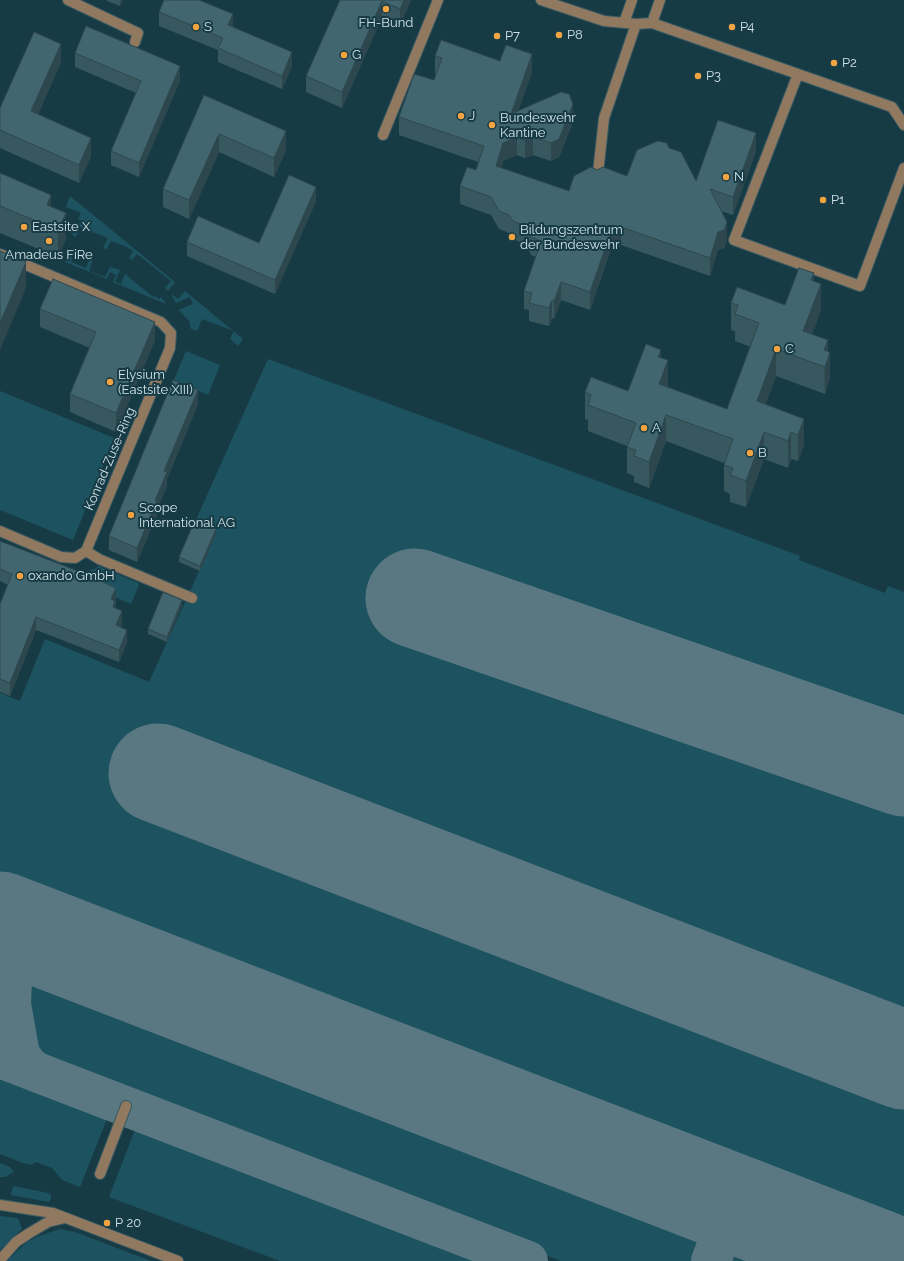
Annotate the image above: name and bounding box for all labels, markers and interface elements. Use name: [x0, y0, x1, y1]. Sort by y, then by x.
marker: FH-Bund: [381, 4, 391, 14]
place label: FH-Bund: [359, 15, 413, 31]
place label: S: [204, 19, 212, 35]
place label: P4: [740, 19, 754, 35]
marker: S: [191, 22, 201, 32]
marker: P4: [727, 22, 737, 32]
place label: P8: [567, 27, 583, 43]
place label: P7: [505, 28, 520, 44]
marker: P8: [554, 30, 564, 40]
marker: P7: [492, 31, 502, 41]
place label: G: [352, 47, 361, 63]
marker: G: [339, 50, 349, 60]
place label: P2: [842, 55, 857, 71]
marker: P2: [829, 58, 839, 68]
place label: P3: [706, 68, 721, 84]
marker: P3: [693, 71, 703, 81]
place label: J: [469, 108, 475, 124]
place label: Bundeswehr Kantine: [500, 110, 576, 141]
marker: J: [456, 111, 466, 121]
marker: Bundeswehr Kantine: [487, 120, 497, 130]
place label: N: [734, 169, 744, 185]
marker: N: [721, 172, 731, 182]
place label: P1: [831, 192, 845, 208]
marker: P1: [818, 195, 828, 205]
place label: Eastsite X: [32, 219, 90, 235]
marker: Eastsite X: [19, 222, 29, 232]
place label: Bildungszentrum der Bundeswehr: [520, 222, 623, 253]
marker: Bildungszentrum der Bundeswehr: [507, 232, 517, 242]
marker: Amadeus FiRe: [44, 236, 54, 246]
place label: Amadeus FiRe: [5, 247, 93, 263]
place label: C: [785, 341, 794, 357]
marker: C: [772, 344, 782, 354]
place label: Elysium (Eastsite XIII): [118, 367, 193, 398]
marker: Elysium (Eastsite XIII): [105, 377, 115, 387]
street label: Konrad-Zuse-Ring: [81, 405, 139, 513]
place label: A: [652, 420, 661, 436]
marker: A: [639, 423, 649, 433]
place label: B: [758, 445, 767, 461]
marker: B: [745, 448, 755, 458]
place label: Scope International AG: [139, 500, 235, 531]
marker: Scope International AG: [126, 510, 136, 520]
place label: oxando GmbH: [28, 568, 114, 584]
marker: oxando GmbH: [15, 571, 25, 581]
place label: P 20: [115, 1215, 141, 1231]
marker: P 20: [102, 1218, 112, 1228]

